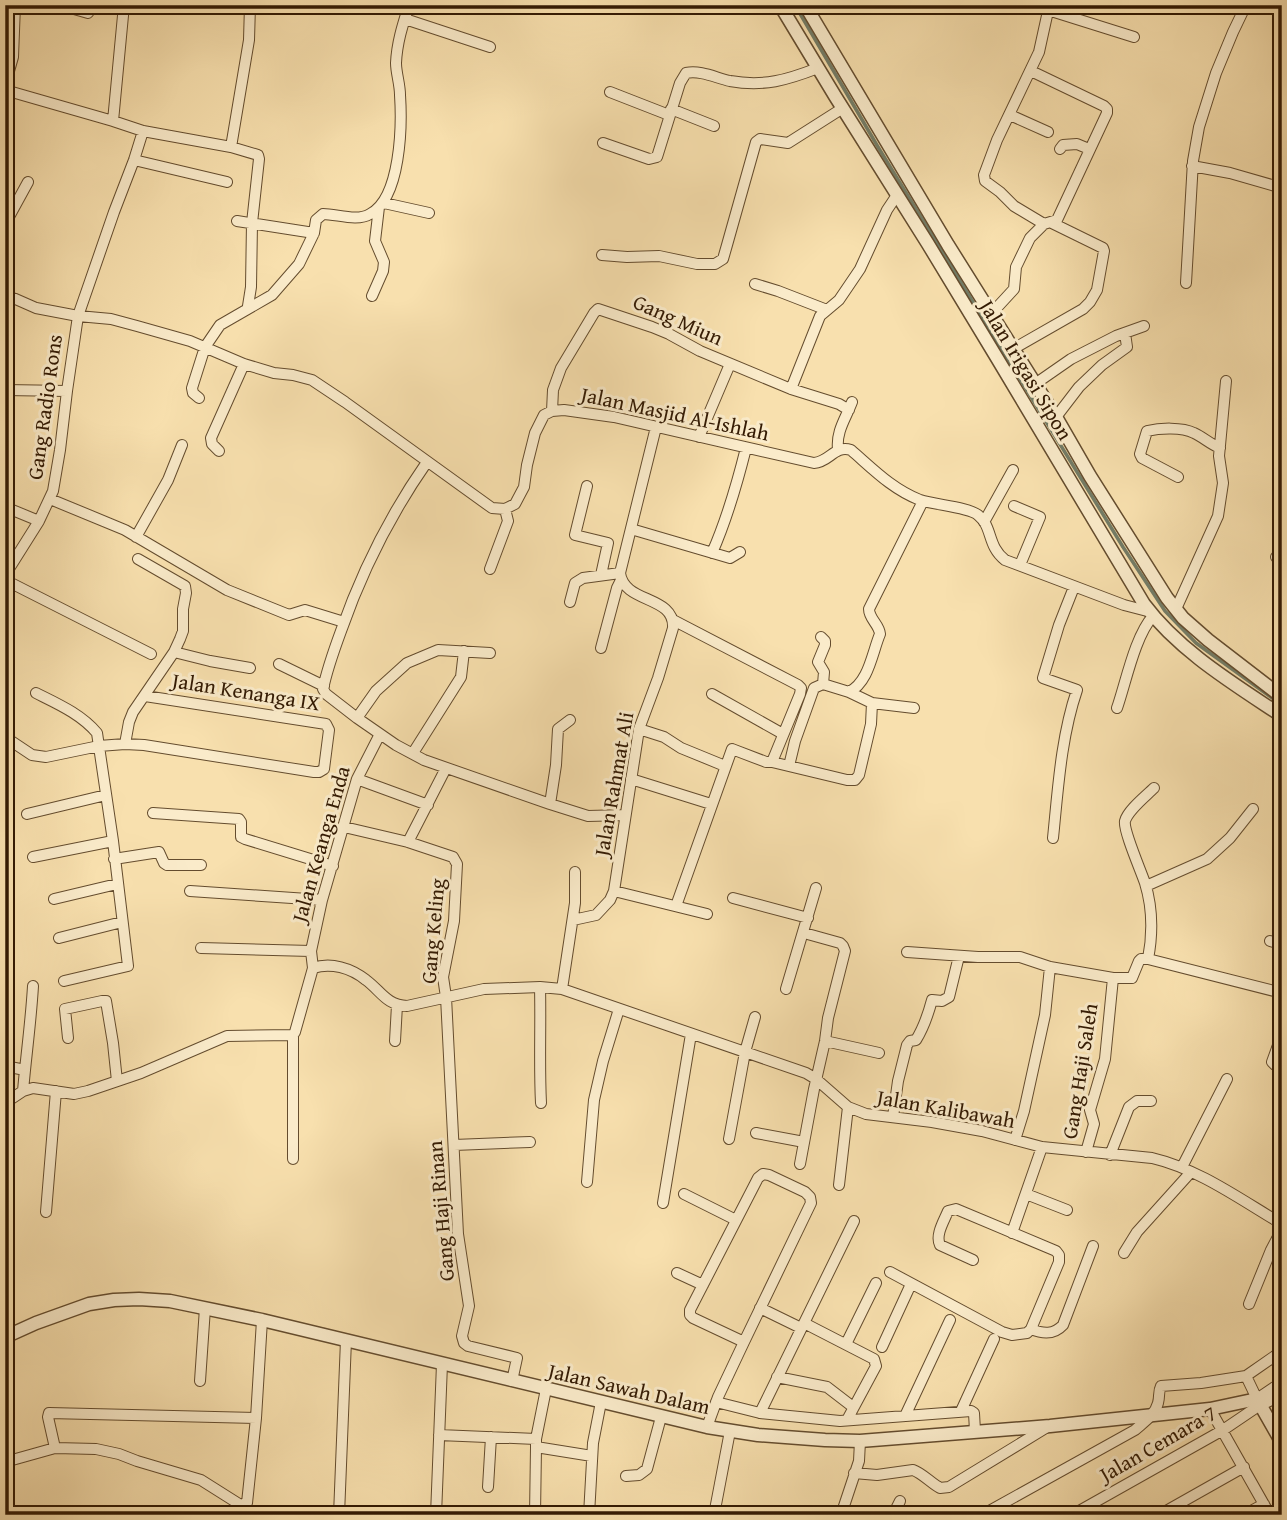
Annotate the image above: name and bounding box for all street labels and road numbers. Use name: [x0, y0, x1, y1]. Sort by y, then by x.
street label: Gang Miun: [628, 286, 728, 353]
street label: Jalan Irigasi Sipon: [971, 291, 1081, 446]
street label: Gang Radio Rons: [19, 332, 70, 482]
street label: Jalan Masjid Al-Ishlah: [575, 378, 772, 449]
street label: Jalan Kenanga IX: [167, 664, 322, 718]
street label: Jalan Rahmat Ali: [585, 709, 641, 862]
street label: Jalan Keanga Enda: [283, 762, 358, 929]
street label: Gang Keling: [412, 877, 453, 985]
street label: Gang Haji Saleh: [1053, 1001, 1106, 1141]
street label: Jalan Kalibawah: [872, 1081, 1018, 1136]
street label: Gang Haji Rinan: [419, 1139, 462, 1282]
street label: Jalan Sawah Dalam: [542, 1354, 713, 1422]
street label: Jalan Cemara 7: [1091, 1398, 1222, 1491]

